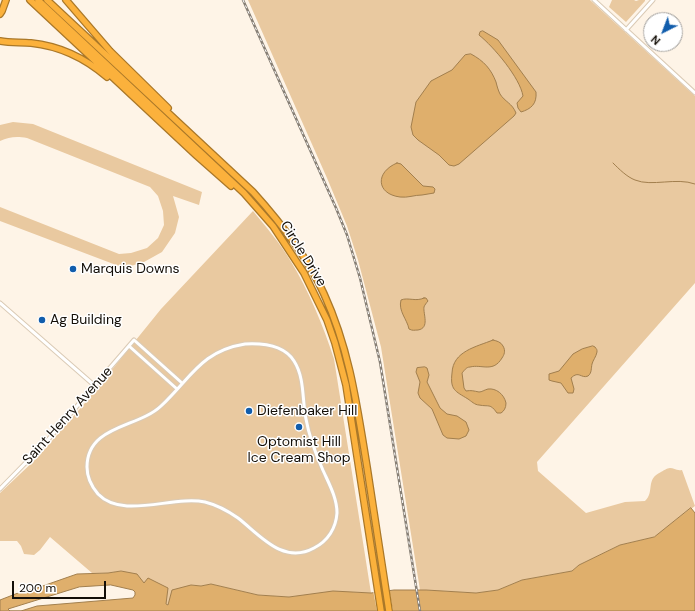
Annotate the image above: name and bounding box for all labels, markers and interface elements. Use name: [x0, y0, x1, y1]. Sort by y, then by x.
north arrow: [643, 12, 683, 52]
text: N: [648, 32, 663, 48]
street label: Circle Drive: [276, 218, 330, 290]
place label: Marquis Downs: [81, 261, 180, 277]
marker: Marquis Downs: [68, 264, 78, 274]
place label: Ag Building: [50, 312, 122, 328]
marker: Ag Building: [37, 315, 47, 325]
street label: Saint Henry Avenue: [20, 364, 116, 468]
place label: Diefenbaker Hill: [257, 403, 357, 419]
marker: Diefenbaker Hill: [244, 406, 254, 416]
marker: Optomist Hill Ice Cream Shop: [294, 422, 304, 432]
place label: Optomist Hill Ice Cream Shop: [248, 434, 350, 466]
scale bar: [14, 573, 108, 599]
text: 200 m: [19, 580, 56, 596]

